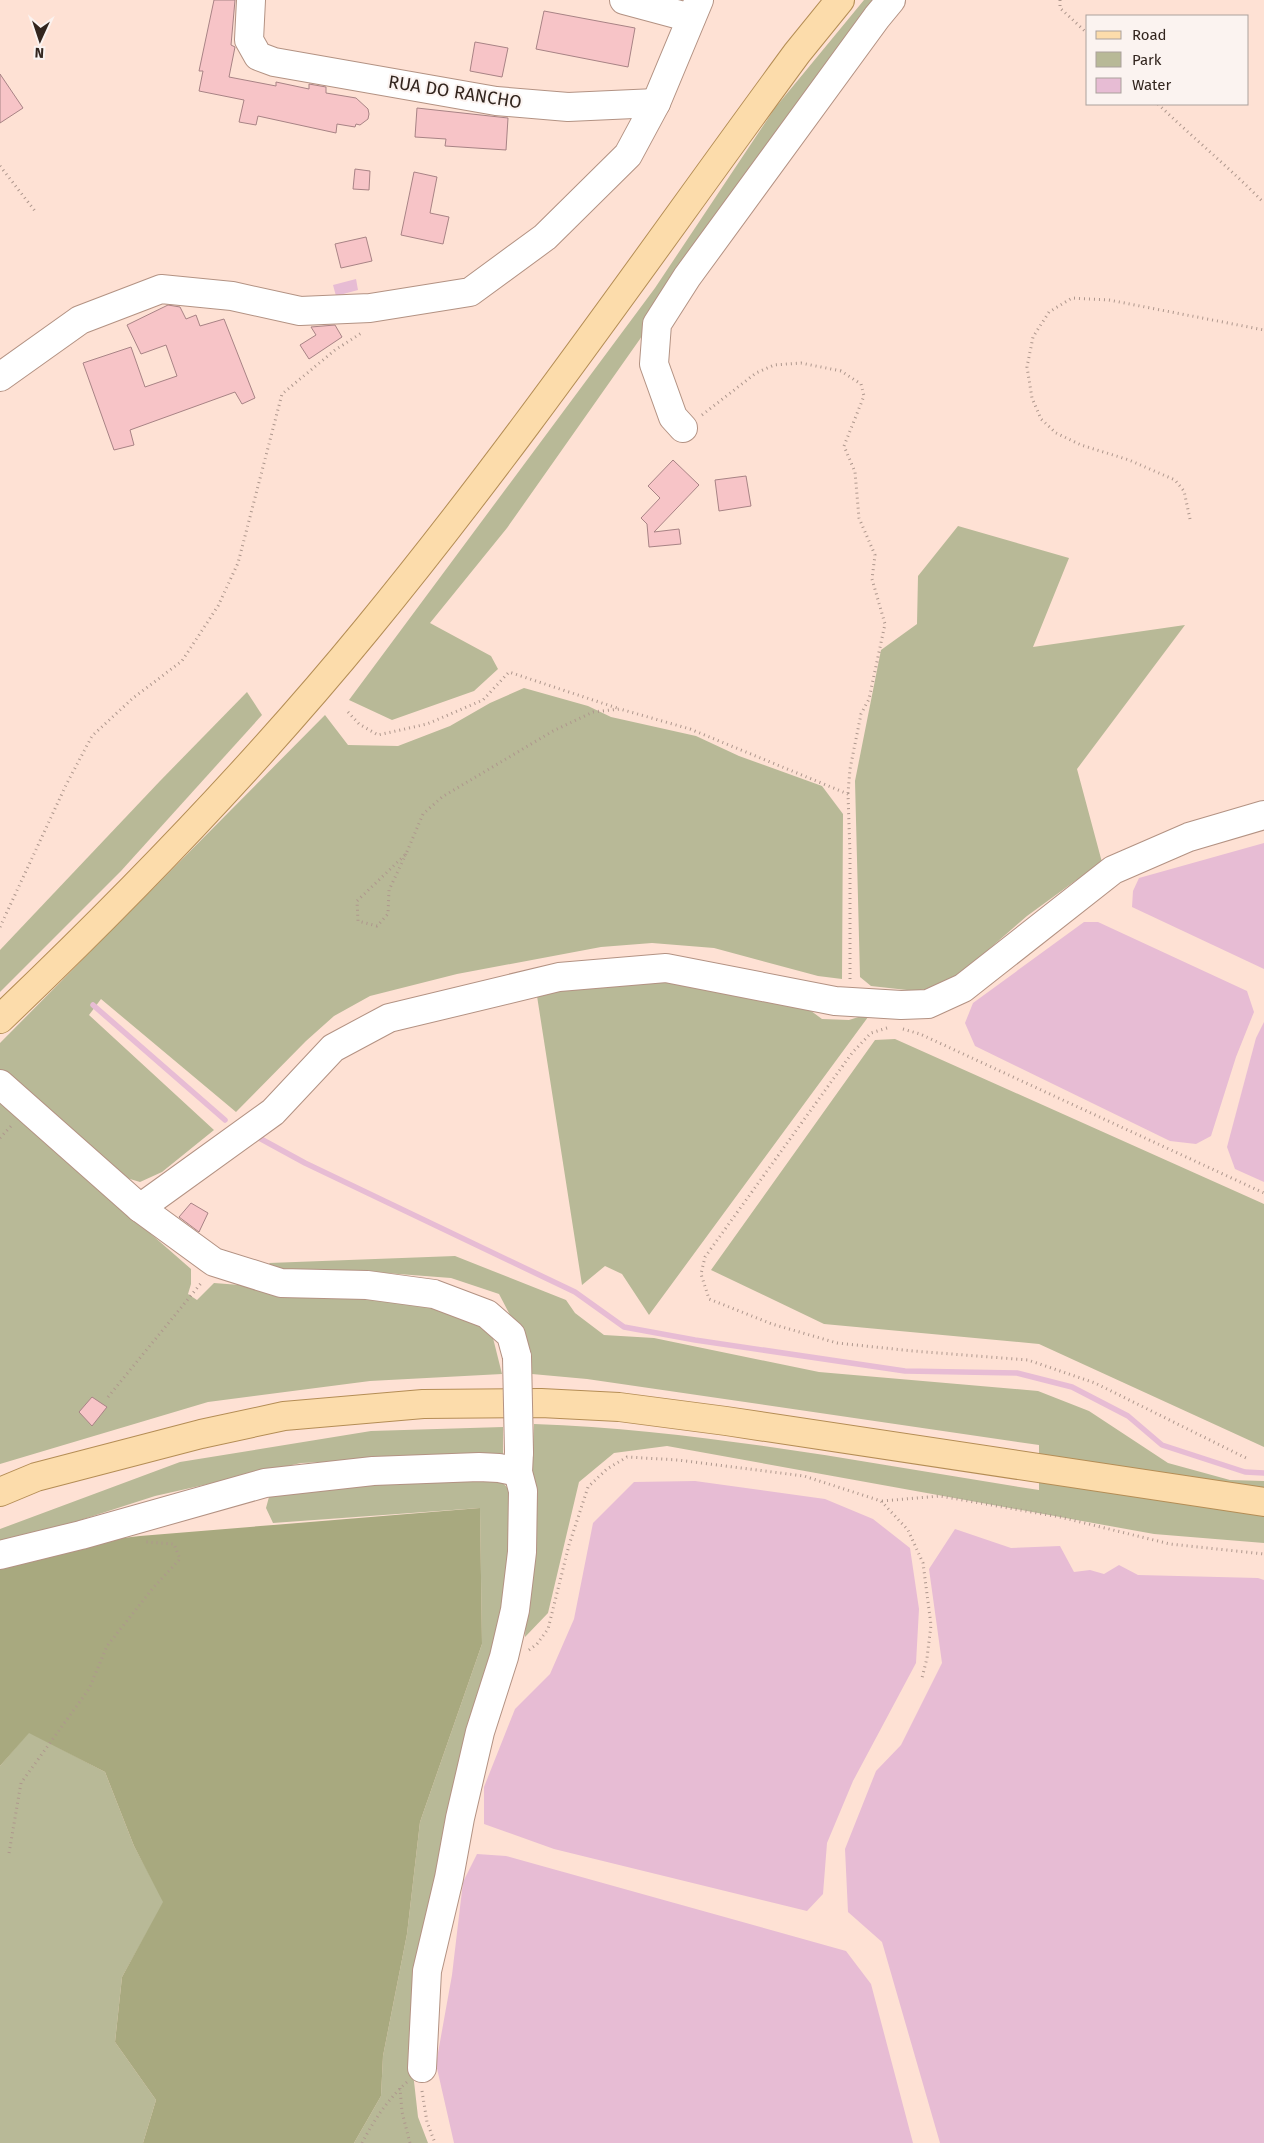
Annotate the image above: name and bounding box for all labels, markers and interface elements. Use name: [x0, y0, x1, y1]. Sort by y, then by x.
north arrow: [15, 15, 65, 65]
legend: [1086, 15, 1249, 105]
text: Road: [1132, 26, 1167, 44]
text: N: [34, 44, 44, 61]
text: Park: [1132, 51, 1162, 69]
street label: RUA DO RANCHO: [387, 71, 523, 113]
text: Water: [1132, 76, 1171, 94]

